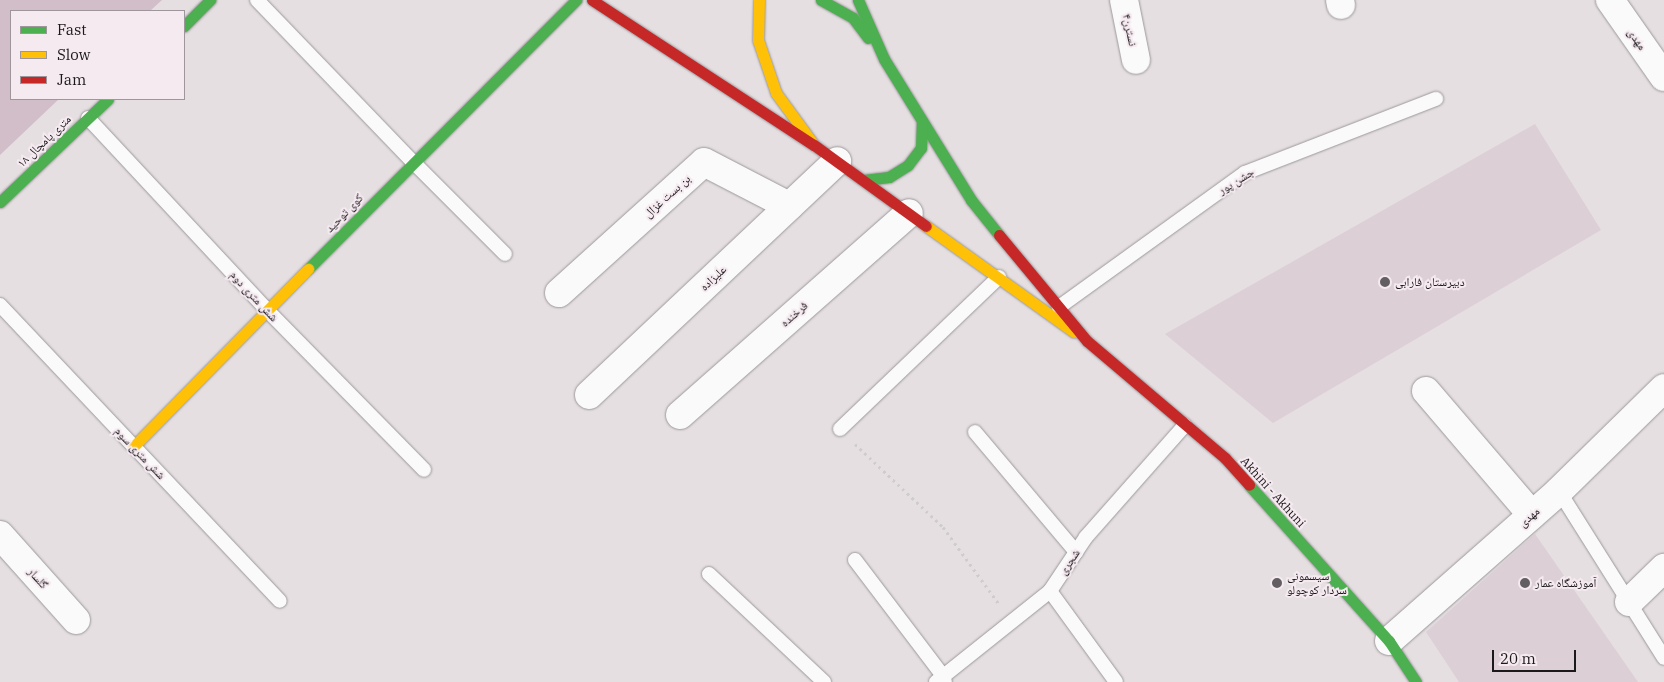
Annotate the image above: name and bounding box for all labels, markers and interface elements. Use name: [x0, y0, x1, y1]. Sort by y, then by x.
legend: [10, 10, 185, 100]
street label: نسترن۴: [1120, 12, 1140, 48]
text: Fast: [57, 20, 87, 39]
street label: مهدی: [1624, 25, 1650, 53]
text: Slow: [57, 45, 90, 64]
text: Jam: [57, 70, 86, 89]
street label: ۱۸ متری پامچال: [14, 112, 74, 170]
street label: جشن پور: [1215, 164, 1257, 198]
street label: بن بست غزال: [641, 171, 693, 221]
street label: کوی توحید: [322, 191, 366, 235]
street label: علیزاده: [697, 262, 729, 294]
street label: شش متری دوم: [227, 268, 281, 324]
place label: دبیرستان فارابی: [1395, 275, 1465, 289]
marker: دبیرستان فارابی: [1379, 276, 1391, 288]
street label: فرخنده: [777, 298, 811, 330]
street label: شش متری سوم: [112, 424, 168, 482]
street label: Akhini - Akhuni: [1238, 454, 1308, 530]
street label: مهدی: [1516, 504, 1542, 530]
street label: شجری: [1055, 546, 1083, 578]
street label: گلسار: [25, 564, 51, 592]
place label: سیسمونی سردار کوچولو: [1287, 569, 1347, 597]
place label: آموزشگاه عمار: [1535, 576, 1596, 590]
marker: سیسمونی سردار کوچولو: [1271, 577, 1283, 589]
marker: آموزشگاه عمار: [1519, 577, 1531, 589]
scale bar: [1494, 640, 1578, 672]
text: 20 m: [1500, 649, 1536, 668]

